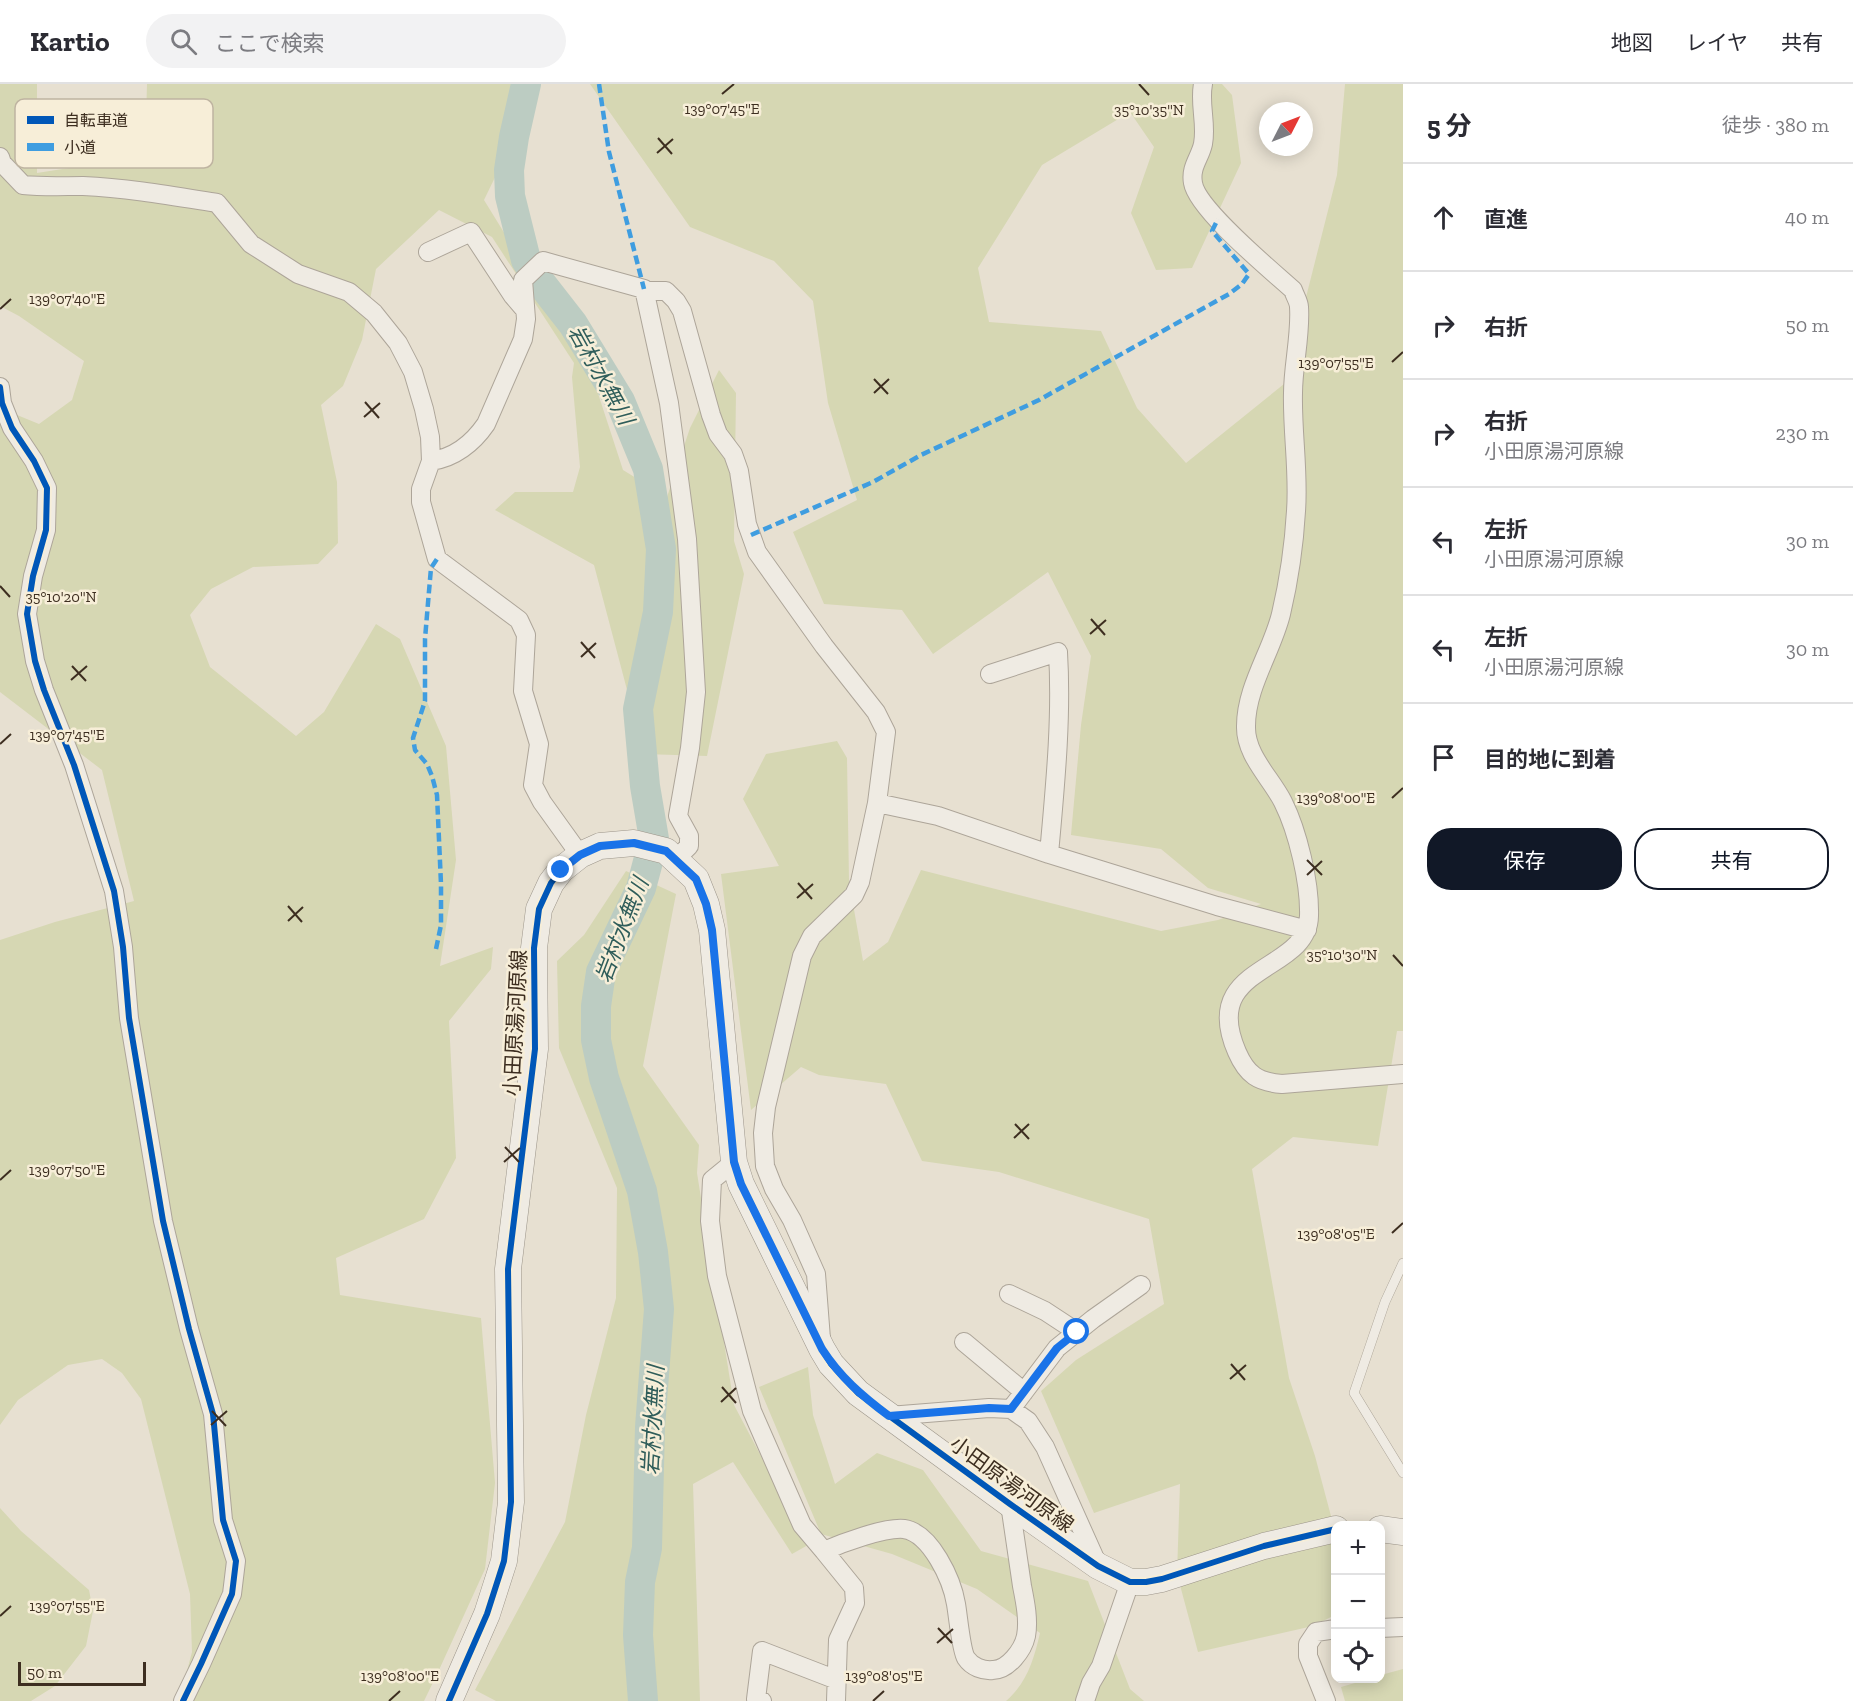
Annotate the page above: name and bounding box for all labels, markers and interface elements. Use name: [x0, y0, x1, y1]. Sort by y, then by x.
search box: [146, 14, 566, 68]
text: Kartio: [30, 25, 110, 58]
icon: search: [167, 25, 200, 58]
text: ここで検索: [215, 30, 325, 57]
text: 地図: [1611, 30, 1653, 55]
text: レイヤ: [1686, 30, 1748, 55]
text: 共有: [1781, 30, 1823, 55]
legend: [15, 99, 213, 168]
text: 139°07'45"E: [684, 100, 760, 118]
text: 35°10'35"N: [1114, 101, 1184, 119]
north arrow: [1259, 102, 1313, 156]
text: 5 分: [1427, 110, 1471, 142]
text: 自転車道: [64, 111, 128, 130]
text: 徒歩 · 380 m: [1722, 113, 1829, 137]
text: 小道: [64, 138, 96, 157]
icon: ahead: [1427, 201, 1460, 234]
text: 40 m: [1785, 205, 1829, 229]
text: 直進: [1484, 206, 1528, 233]
text: 139°07'40"E: [29, 290, 105, 308]
icon: right: [1427, 309, 1460, 342]
text: 50 m: [1785, 313, 1829, 337]
text: 右折: [1484, 314, 1528, 341]
water label: 岩村水無川: [563, 320, 640, 431]
text: 139°07'55"E: [1298, 354, 1374, 372]
text: 右折: [1484, 408, 1528, 435]
icon: right: [1427, 417, 1460, 450]
text: 230 m: [1776, 421, 1829, 445]
text: 小田原湯河原線: [1484, 439, 1624, 463]
text: 左折: [1484, 516, 1528, 543]
icon: left: [1427, 525, 1460, 558]
text: 30 m: [1786, 529, 1829, 553]
text: 小田原湯河原線: [1484, 547, 1624, 571]
text: 35°10'20"N: [25, 588, 97, 606]
text: 左折: [1484, 624, 1528, 651]
icon: left: [1427, 633, 1460, 666]
text: 30 m: [1786, 637, 1829, 661]
text: 小田原湯河原線: [1484, 655, 1624, 679]
text: 139°07'45"E: [29, 726, 105, 744]
icon: arrive: [1427, 741, 1460, 774]
text: 目的地に到着: [1484, 746, 1616, 773]
text: 139°08'00"E: [1297, 789, 1375, 807]
button: 保存: [1427, 828, 1622, 890]
button: 共有: [1634, 828, 1829, 890]
route end: [547, 856, 573, 882]
water label: 岩村水無川: [590, 872, 655, 986]
text: 35°10'30"N: [1307, 946, 1377, 964]
street label: 小田原湯河原線: [499, 949, 531, 1097]
text: 139°07'50"E: [29, 1161, 105, 1179]
text: 139°08'05"E: [1297, 1225, 1375, 1243]
route start: [1063, 1318, 1089, 1344]
water label: 岩村水無川: [637, 1362, 669, 1476]
street label: 小田原湯河原線: [945, 1431, 1079, 1537]
map controls: [1331, 1521, 1385, 1683]
button: +: [1331, 1521, 1385, 1575]
button: −: [1331, 1575, 1385, 1629]
text: 139°07'55"E: [29, 1597, 105, 1615]
button: locate: [1331, 1629, 1385, 1683]
scale bar: [18, 1659, 146, 1686]
text: 50 m: [27, 1663, 62, 1682]
text: 139°08'00"E: [361, 1667, 439, 1685]
text: 139°08'05"E: [845, 1667, 923, 1685]

